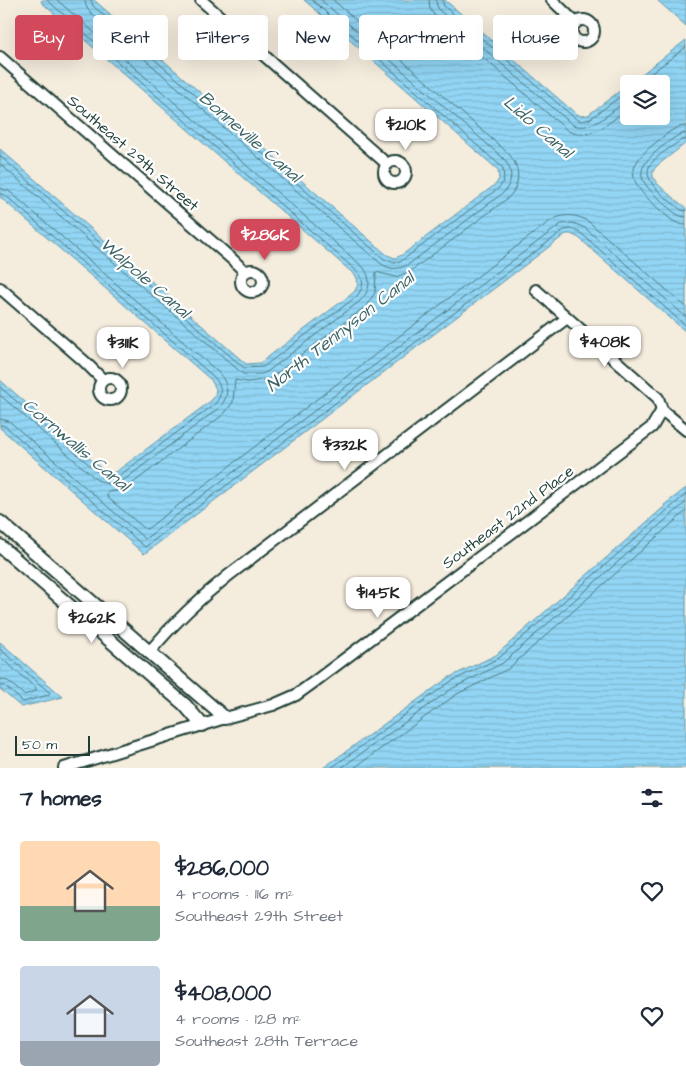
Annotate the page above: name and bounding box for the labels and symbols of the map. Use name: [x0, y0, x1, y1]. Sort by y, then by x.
water label: Bonneville Canal: [193, 86, 308, 190]
street label: Southeast 29th Street: [62, 90, 204, 217]
water label: Lido Canal: [498, 90, 580, 166]
pin: $210K: [371, 108, 441, 151]
pin: $286K: [230, 218, 300, 261]
water label: Walpole Canal: [95, 232, 197, 326]
water label: North Tennyson Canal: [261, 265, 422, 399]
pin: $311K: [88, 326, 158, 369]
pin: $408K: [570, 326, 640, 368]
water label: Cornwallis Canal: [17, 393, 137, 499]
pin: $332K: [310, 428, 380, 471]
street label: Southeast 22nd Place: [437, 460, 579, 574]
pin: $145K: [343, 576, 413, 619]
pin: $262K: [57, 602, 127, 644]
scale bar: [15, 733, 90, 756]

